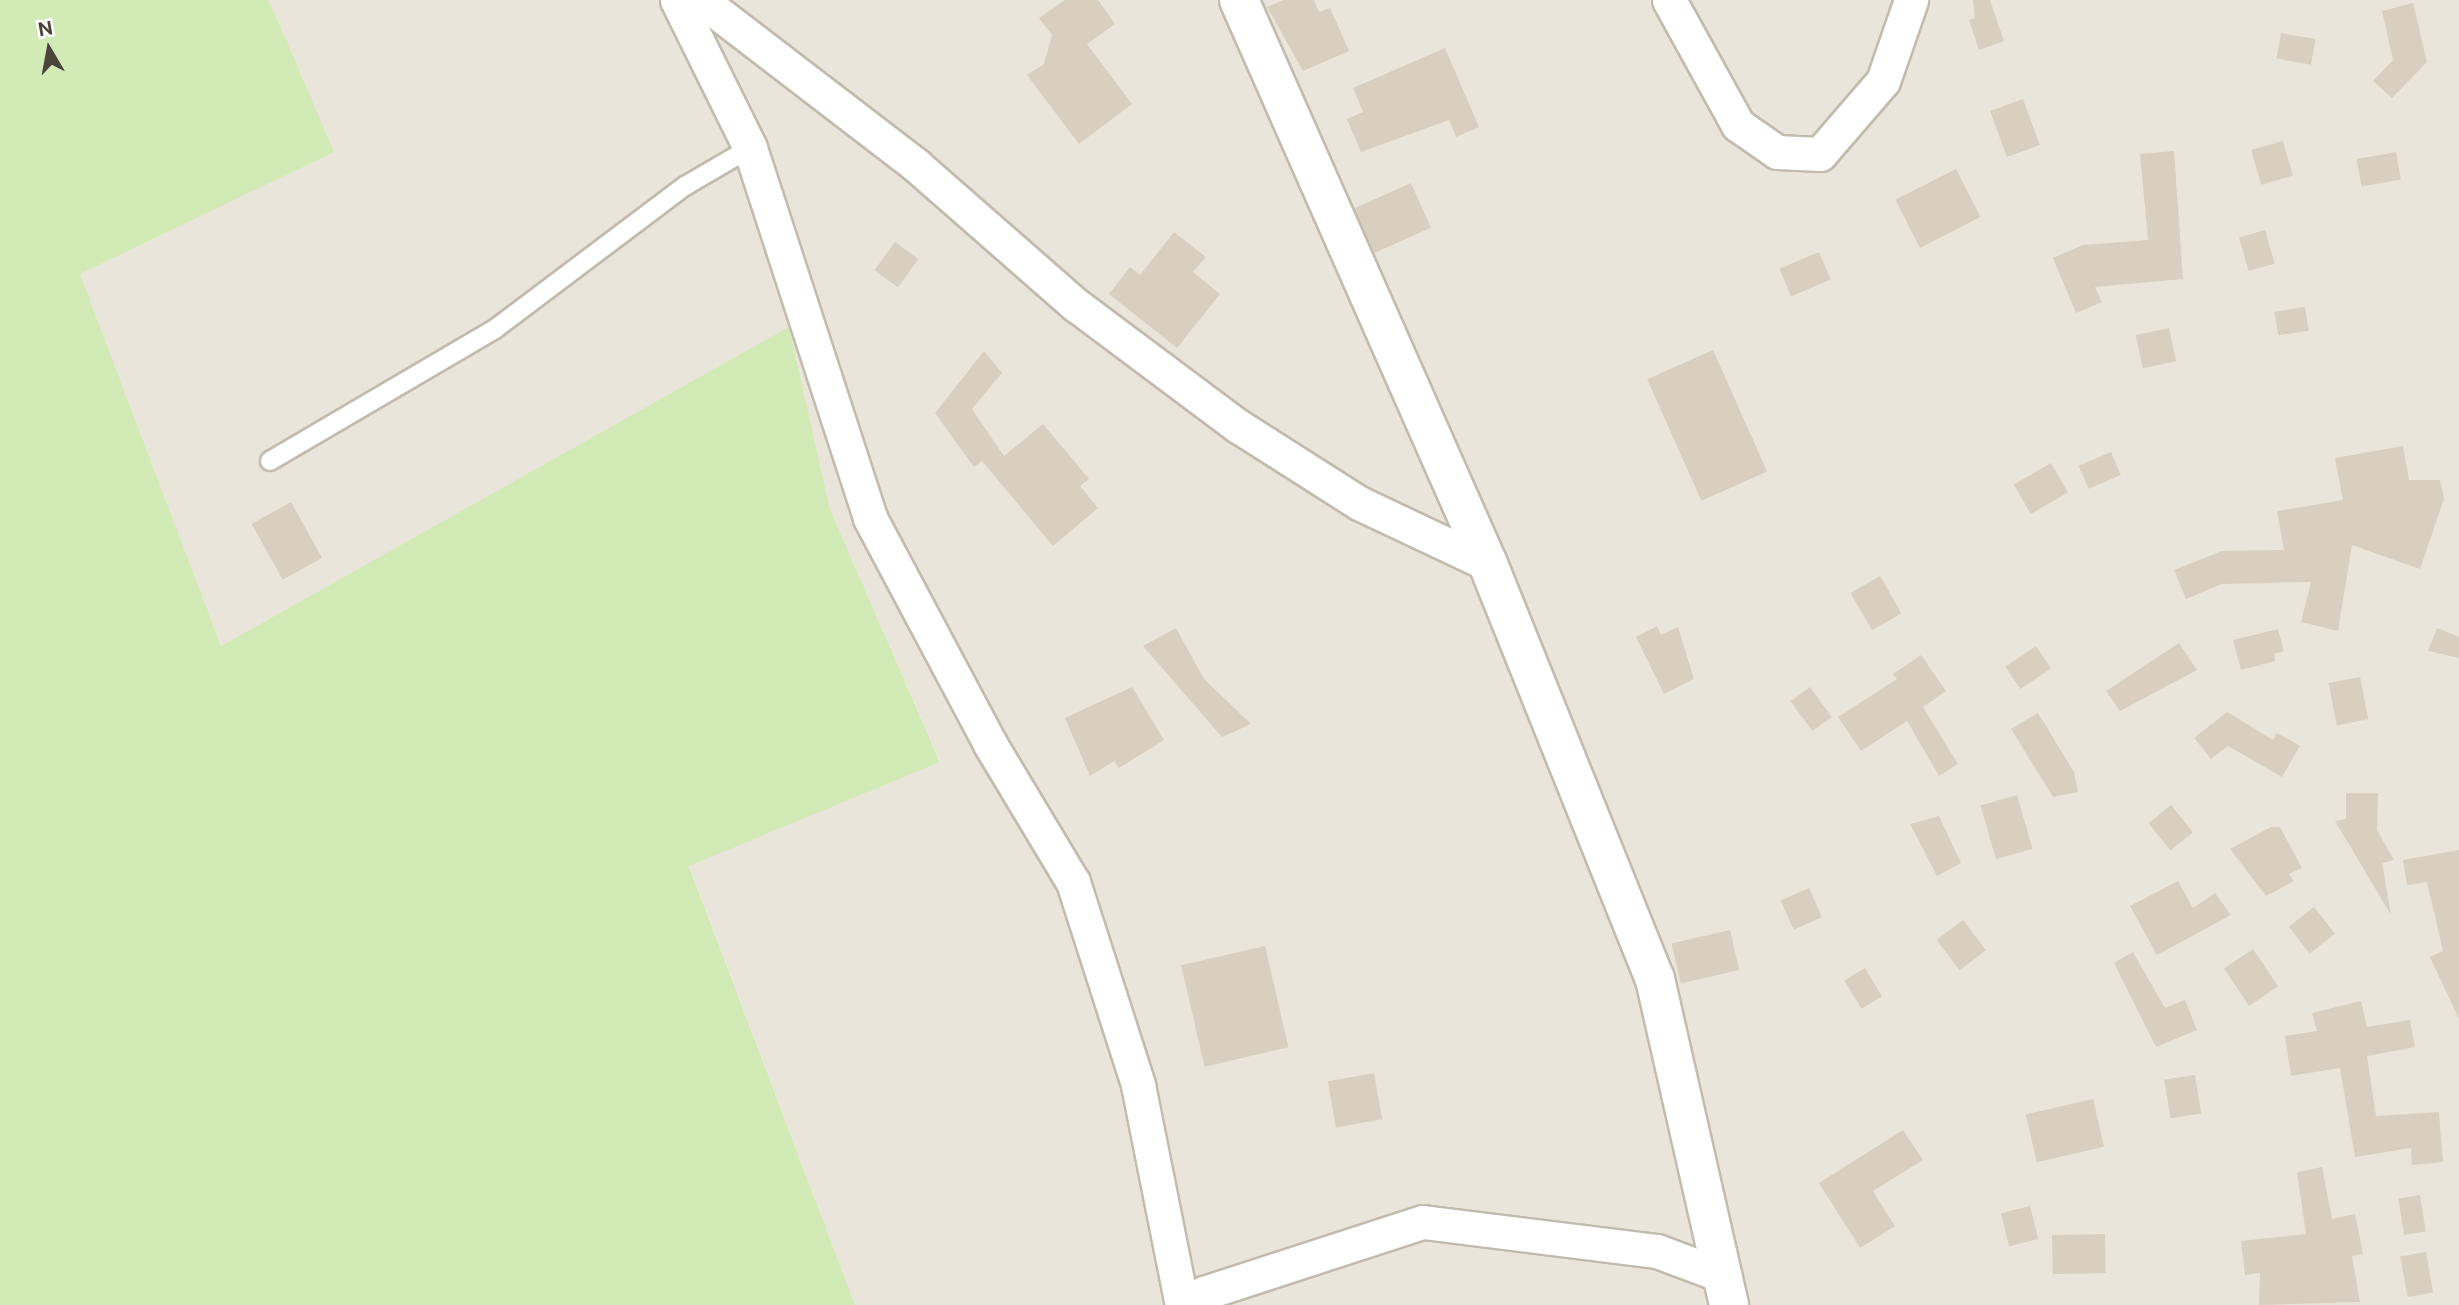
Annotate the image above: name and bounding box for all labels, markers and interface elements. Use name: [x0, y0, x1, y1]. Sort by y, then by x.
north arrow: [14, 14, 84, 84]
text: N: [36, 16, 55, 40]

